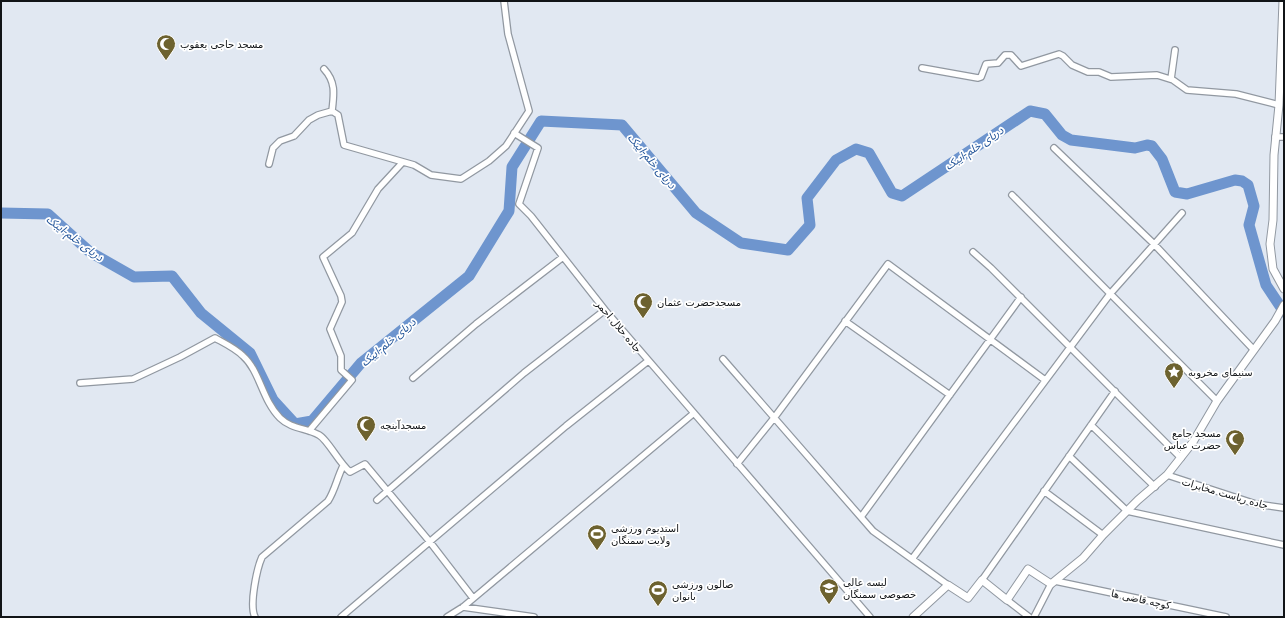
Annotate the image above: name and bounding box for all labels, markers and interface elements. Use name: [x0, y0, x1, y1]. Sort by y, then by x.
mosque icon: مسجد حاجی یعقوب: [155, 33, 177, 61]
place label: مسجد حاجی یعقوب: [180, 39, 263, 50]
water label: دریای خلم-ایبک: [943, 124, 1008, 174]
water label: دریای خلم-ایبک: [623, 131, 679, 193]
water label: دریای خلم-ایبک: [43, 213, 106, 266]
mosque icon: مسجدحضرت عثمان: [632, 291, 654, 319]
street label: جاده حلال احمر: [593, 297, 644, 355]
place label: مسجدحضرت عثمان: [657, 297, 741, 308]
water label: دریای خلم-ایبک: [358, 315, 420, 371]
place icon: سنیمای مخروبه: [1163, 361, 1185, 389]
place label: سنیمای مخروبه: [1188, 367, 1253, 379]
mosque icon: مسجدآینچه: [355, 414, 377, 442]
place label: مسجدآینچه: [380, 419, 426, 431]
place label: مسجد جامع حضرت عباس: [1164, 428, 1221, 451]
mosque icon: مسجد جامع حضرت عباس: [1224, 428, 1246, 456]
street label: جاده ریاست مخابرات: [1180, 476, 1269, 511]
sports icon: استدیوم ورزشی ولایت سمنگان: [586, 523, 608, 551]
place label: استدیوم ورزشی ولایت سمنگان: [611, 523, 679, 547]
school or university icon: لیسه عالی خصوصی سمنگان: [818, 577, 840, 605]
place label: لیسه عالی خصوصی سمنگان: [843, 577, 916, 600]
sports icon: صالون ورزشی بانوان: [647, 579, 669, 607]
place label: صالون ورزشی بانوان: [672, 579, 733, 602]
street label: کوچه قاضی ها: [1110, 588, 1172, 611]

